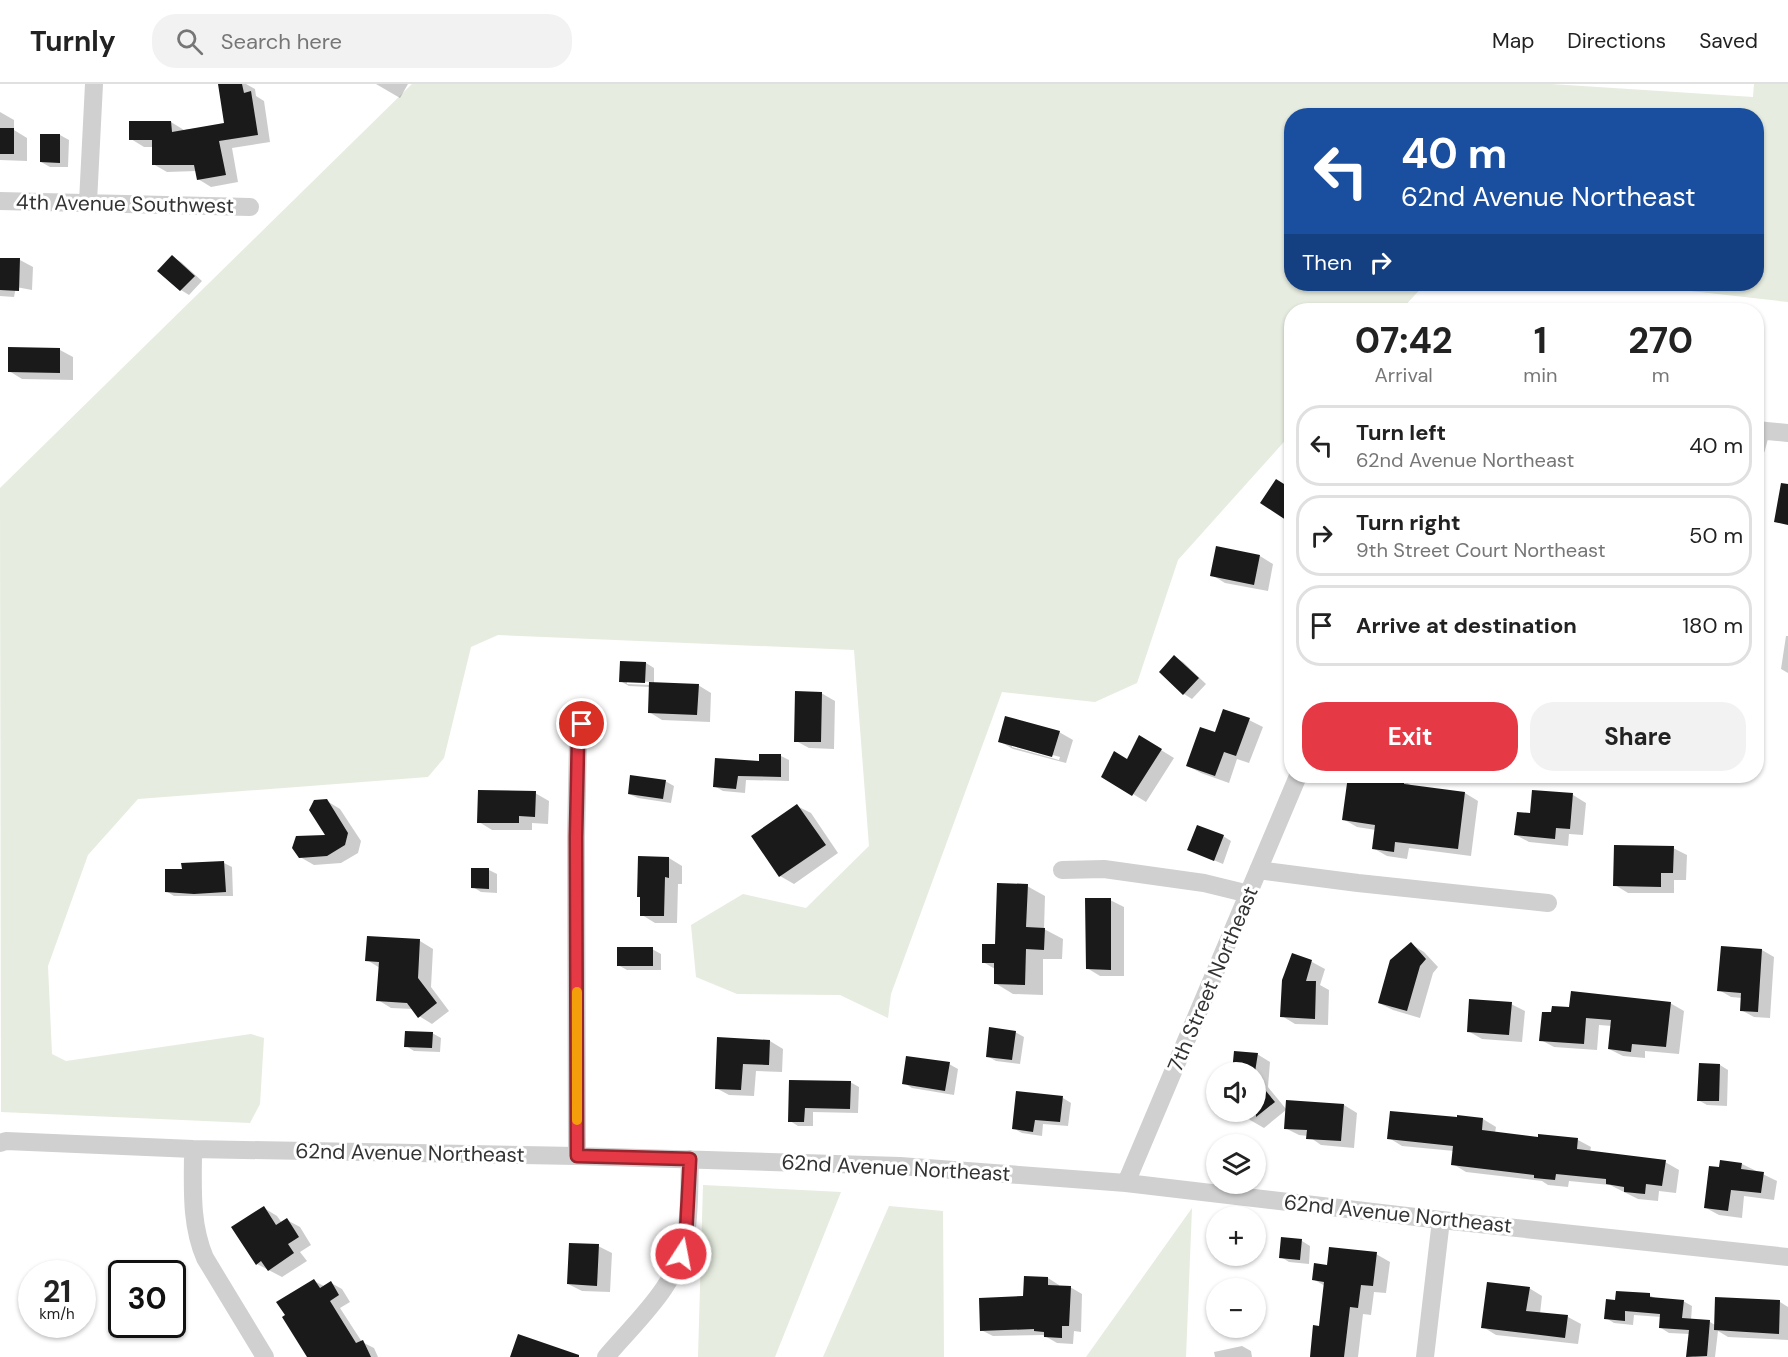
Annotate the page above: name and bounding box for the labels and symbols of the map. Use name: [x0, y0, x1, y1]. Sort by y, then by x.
street label: 4th Avenue Southwest: [16, 188, 234, 220]
pin: [556, 698, 607, 749]
street label: 7th Street Northeast: [1161, 882, 1265, 1076]
street label: 62nd Avenue Northeast: [295, 1137, 525, 1169]
street label: 62nd Avenue Northeast: [781, 1148, 1011, 1188]
street label: 62nd Avenue Northeast: [1283, 1188, 1513, 1240]
position arrow: [649, 1222, 713, 1286]
speed limit sign: 30: [108, 1260, 186, 1338]

